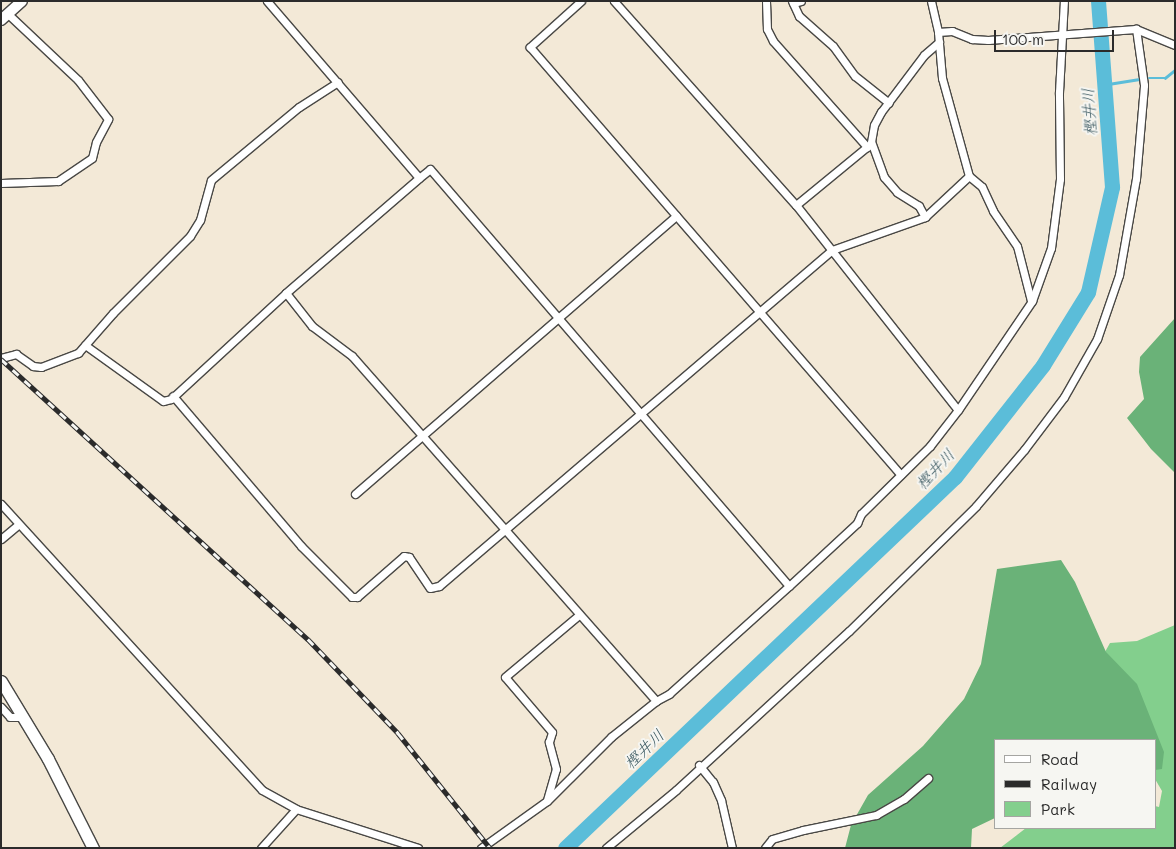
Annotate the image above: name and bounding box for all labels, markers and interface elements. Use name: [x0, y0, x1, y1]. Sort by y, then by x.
scale bar: [996, 20, 1116, 52]
text: 100 m: [1002, 29, 1044, 49]
water label: 樫井川: [1078, 87, 1100, 137]
water label: 樫井川: [912, 445, 958, 493]
water label: 樫井川: [620, 725, 668, 773]
legend: [994, 739, 1156, 829]
text: Road: [1041, 749, 1078, 769]
text: Railway: [1041, 774, 1097, 794]
text: Park: [1041, 799, 1075, 819]

